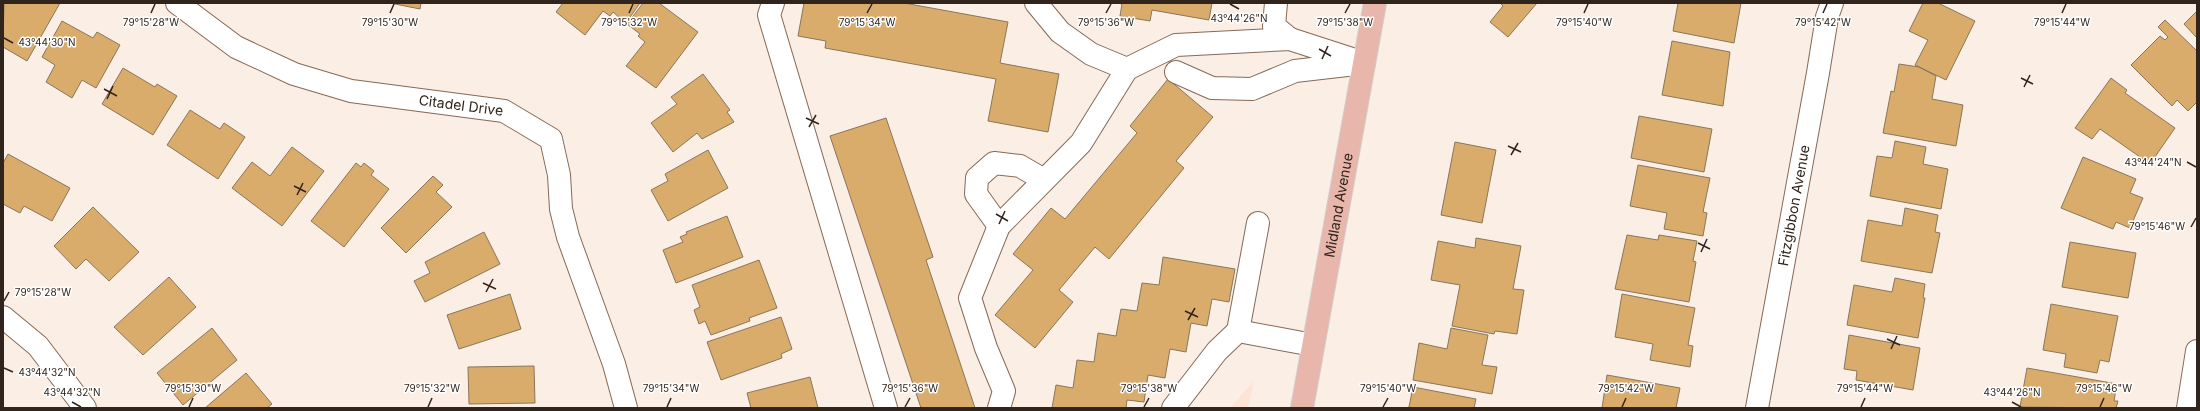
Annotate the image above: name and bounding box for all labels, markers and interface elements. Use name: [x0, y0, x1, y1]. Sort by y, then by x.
text: 43°44'26"N: [1210, 12, 1268, 24]
text: 79°15'28"W: [123, 16, 179, 28]
text: 79°15'30"W: [362, 16, 418, 28]
text: 79°15'32"W: [601, 16, 657, 28]
text: 79°15'34"W: [839, 16, 895, 28]
text: 79°15'36"W: [1078, 16, 1134, 28]
text: 79°15'38"W: [1317, 16, 1373, 28]
text: 79°15'40"W: [1556, 16, 1612, 28]
text: 79°15'42"W: [1795, 16, 1851, 28]
text: 79°15'44"W: [2034, 16, 2090, 28]
text: 43°44'30"N: [18, 36, 76, 48]
street label: Citadel Drive: [418, 91, 504, 119]
street label: Fitzgibbon Avenue: [1774, 143, 1813, 267]
street label: Midland Avenue: [1320, 152, 1356, 259]
text: 43°44'24"N: [2124, 156, 2182, 168]
text: 79°15'46"W: [2129, 220, 2185, 232]
text: 79°15'28"W: [15, 286, 71, 298]
text: 43°44'32"N: [19, 366, 75, 378]
text: 79°15'30"W: [165, 382, 221, 394]
text: 79°15'32"W: [404, 382, 460, 394]
text: 79°15'34"W: [643, 382, 699, 394]
text: 79°15'36"W: [882, 382, 938, 394]
text: 79°15'38"W: [1121, 382, 1177, 394]
text: 79°15'40"W: [1360, 382, 1416, 394]
text: 79°15'42"W: [1598, 382, 1654, 394]
text: 79°15'44"W: [1837, 382, 1893, 394]
text: 79°15'46"W: [2076, 382, 2132, 394]
text: 43°44'32"N: [44, 386, 100, 398]
text: 43°44'26"N: [1983, 386, 2041, 398]

